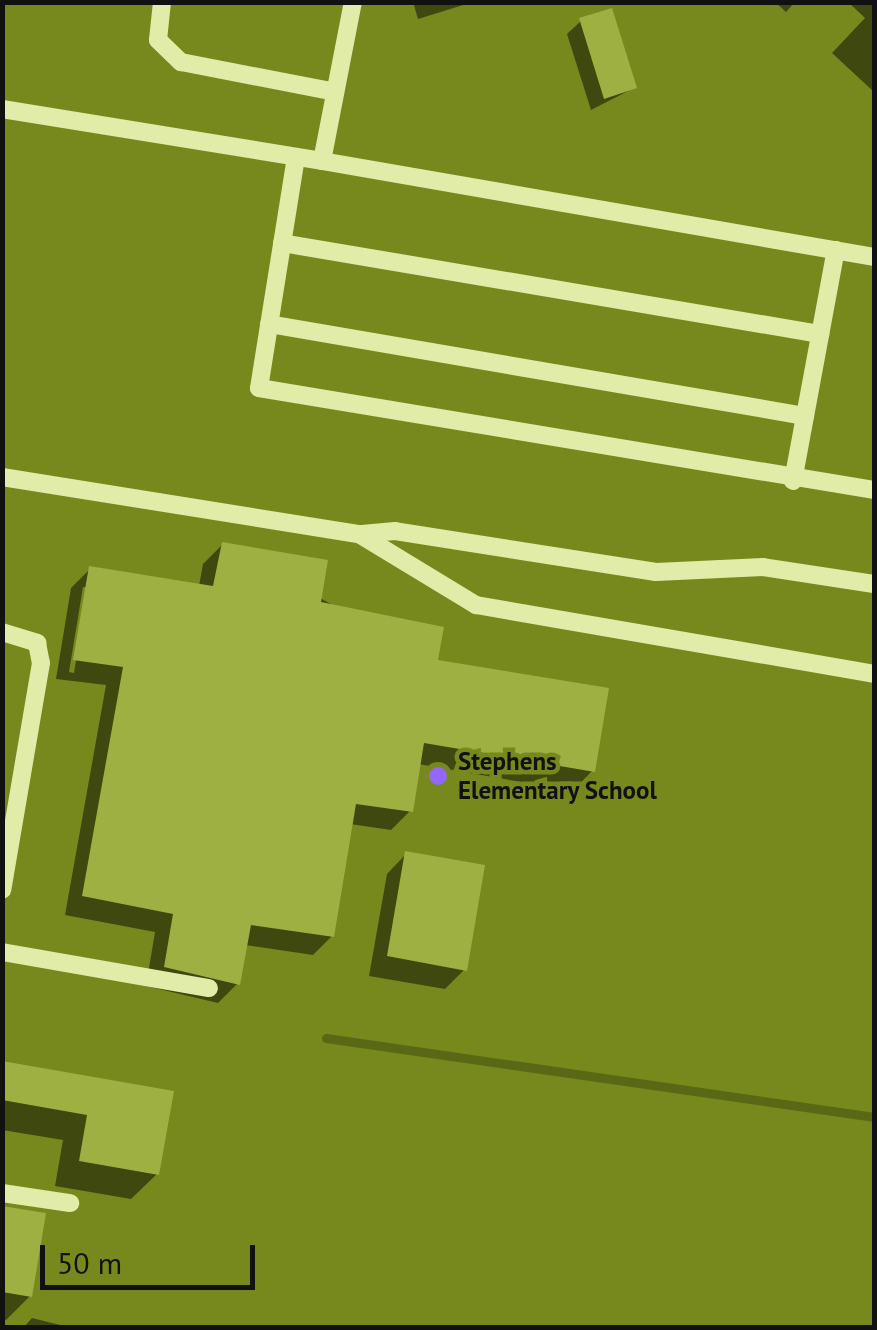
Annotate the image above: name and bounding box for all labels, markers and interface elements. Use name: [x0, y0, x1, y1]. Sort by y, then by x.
place label: Stephens Elementary School: [458, 747, 658, 806]
marker: Stephens Elementary School: [427, 765, 449, 787]
scale bar: [45, 1225, 260, 1287]
text: 50 m: [57, 1243, 122, 1282]

